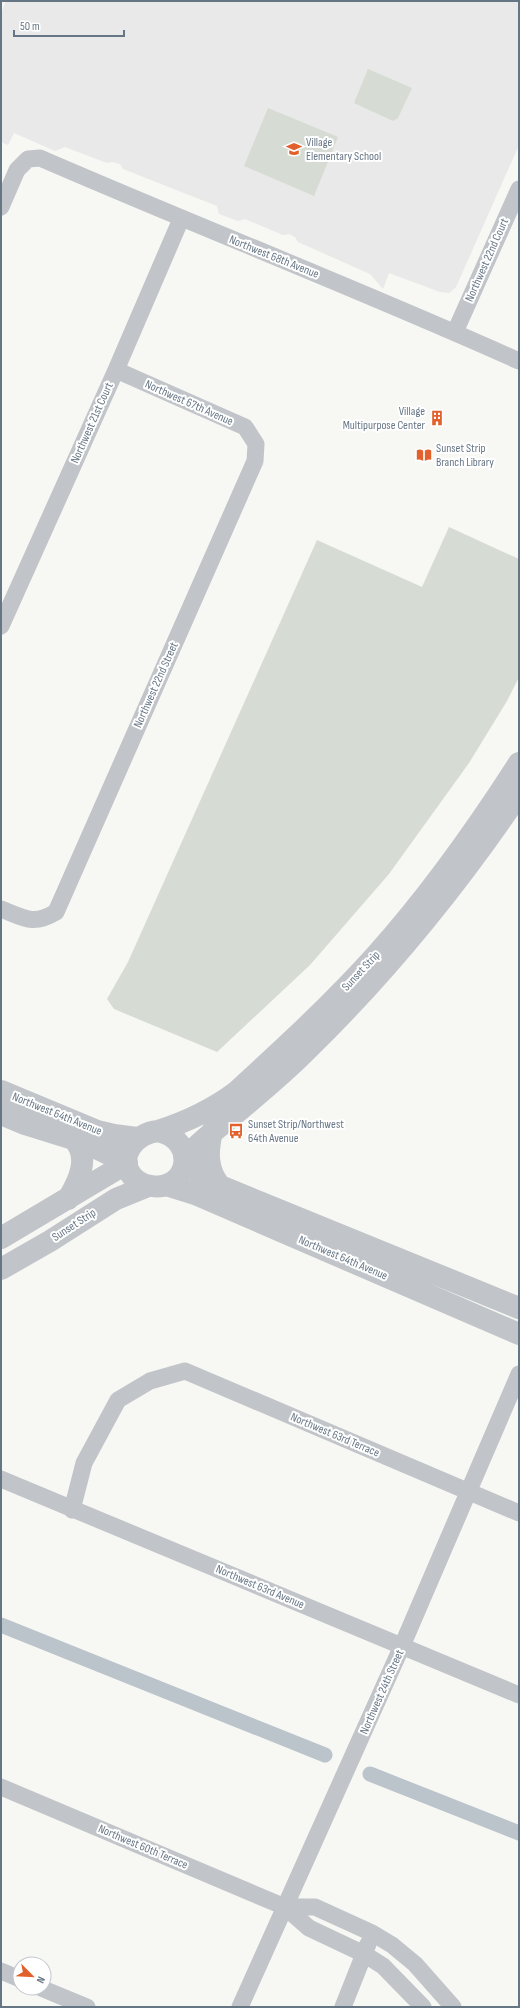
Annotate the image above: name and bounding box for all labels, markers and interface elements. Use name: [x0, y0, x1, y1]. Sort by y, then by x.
scale bar: [14, 12, 124, 38]
text: 50 m: [20, 19, 40, 34]
place label: Village Elementary School: [306, 135, 381, 164]
school or university icon: Village Elementary School: [285, 140, 303, 158]
street label: Northwest 22nd Court: [462, 216, 512, 304]
street label: Northwest 68th Avenue: [227, 232, 321, 282]
street label: Northwest 67th Avenue: [143, 377, 236, 429]
street label: Northwest 21st Court: [67, 380, 117, 466]
place label: Village Multipurpose Center: [343, 404, 426, 433]
building icon: Village Multipurpose Center: [428, 409, 446, 427]
place label: Sunset Strip Branch Library: [436, 441, 494, 470]
library icon: Sunset Strip Branch Library: [415, 446, 433, 464]
street label: Northwest 22nd Street: [130, 640, 182, 730]
street label: Sunset Strip: [339, 948, 383, 994]
street label: Northwest 64th Avenue: [10, 1089, 104, 1139]
place label: Sunset Strip/Northwest 64th Avenue: [248, 1117, 344, 1146]
bus stop icon: Sunset Strip/Northwest 64th Avenue: [227, 1122, 245, 1140]
street label: Sunset Strip: [49, 1205, 99, 1245]
street label: Northwest 64th Avenue: [296, 1232, 390, 1284]
street label: Northwest 63rd Terrace: [288, 1410, 382, 1461]
street label: Northwest 63rd Avenue: [213, 1562, 307, 1612]
street label: Northwest 24th Street: [357, 1647, 407, 1737]
street label: Northwest 60th Terrace: [96, 1821, 190, 1873]
north arrow: [12, 1956, 52, 1996]
text: N: [33, 1975, 48, 1985]

